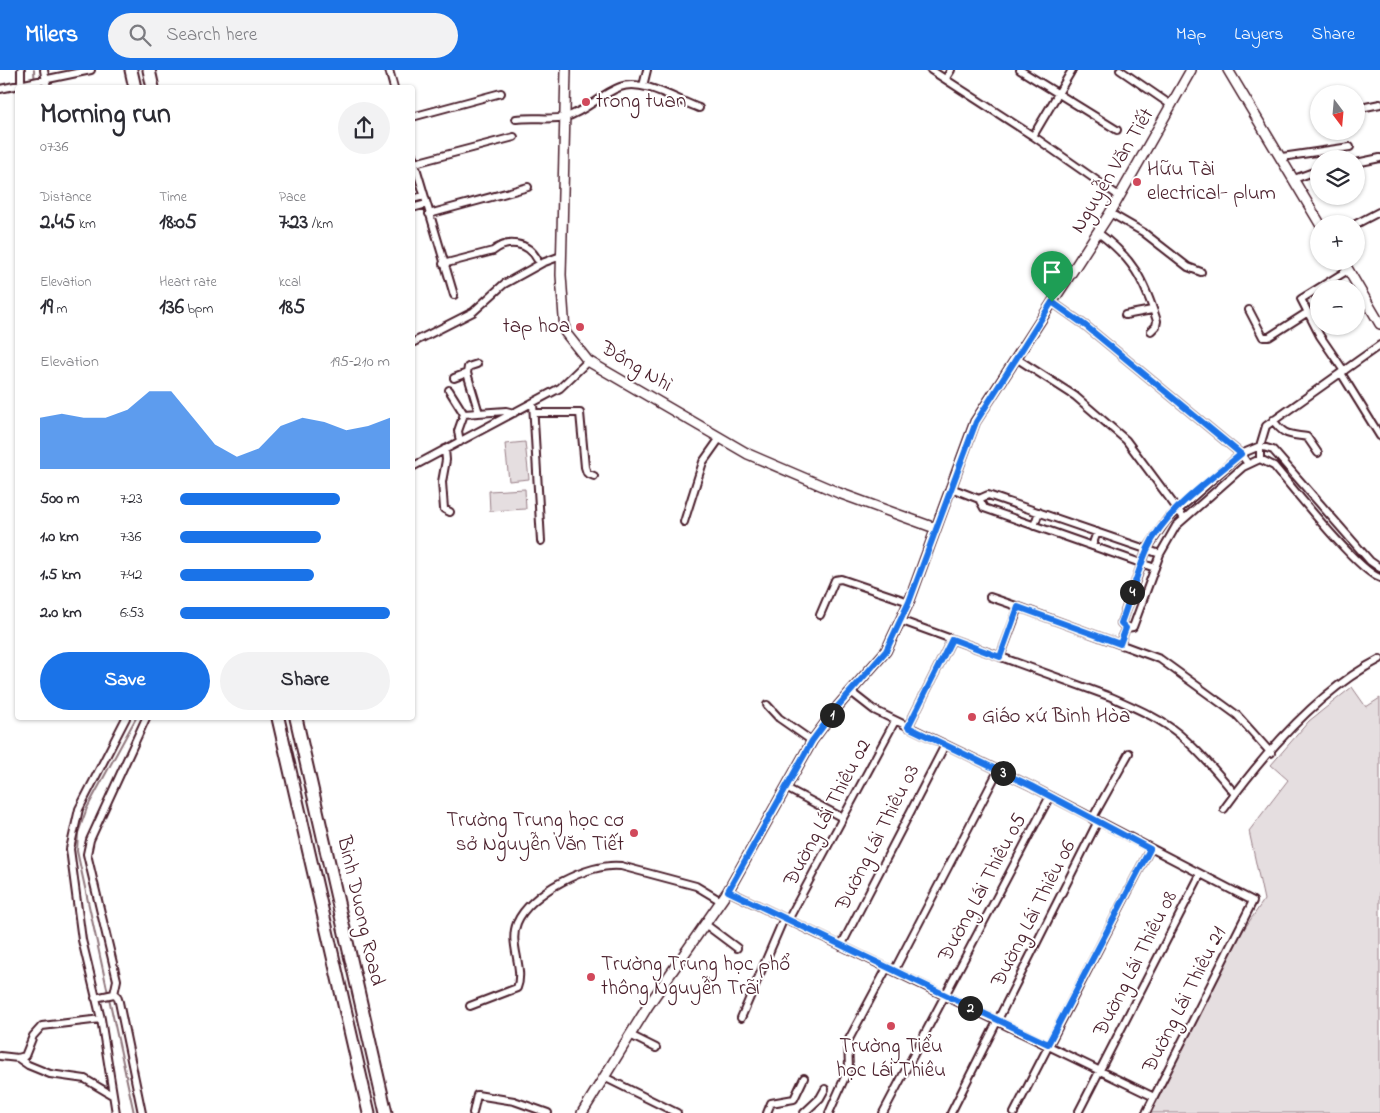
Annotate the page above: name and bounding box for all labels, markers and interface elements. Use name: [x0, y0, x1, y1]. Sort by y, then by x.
search box: [108, 13, 458, 58]
text: Milers: [25, 18, 78, 53]
icon: search: [126, 21, 154, 49]
text: Search here: [166, 22, 257, 49]
text: Map: [1176, 22, 1206, 48]
text: Layers: [1234, 22, 1284, 48]
text: Share: [1312, 22, 1355, 48]
north arrow: [1310, 85, 1365, 140]
map controls: [1310, 85, 1365, 335]
place label: trong tuan: [596, 87, 686, 119]
text: Morning run: [40, 95, 171, 136]
marker: trong tuan: [580, 96, 592, 108]
button: share: [338, 102, 390, 154]
street label: Nguyễn Văn Tiết: [1064, 103, 1164, 240]
text: 07:36: [40, 135, 69, 159]
button: layers: [1310, 150, 1365, 205]
place label: Hữu Tài electrical- plum: [1147, 155, 1276, 209]
marker: Hữu Tài electrical- plum: [1131, 176, 1143, 188]
text: Distance: [40, 187, 92, 208]
text: Time: [159, 187, 187, 208]
text: Pace: [279, 187, 306, 208]
text: 2.45: [40, 208, 75, 238]
text: 18:05: [159, 208, 197, 238]
text: 7:23: [279, 208, 308, 238]
text: km: [75, 214, 96, 235]
text: /km: [308, 214, 333, 235]
button: +: [1310, 215, 1365, 270]
pin: [1031, 251, 1073, 302]
icon: arrive: [1038, 258, 1066, 286]
text: Elevation: [40, 272, 91, 293]
text: Heart rate: [159, 272, 217, 293]
text: kcal: [279, 272, 301, 293]
button: −: [1310, 280, 1365, 335]
text: 19: [40, 293, 53, 323]
text: 136: [159, 293, 184, 323]
text: 185: [279, 293, 305, 323]
text: m: [53, 299, 67, 320]
text: bpm: [184, 299, 213, 320]
place label: tap hoa: [503, 312, 570, 342]
marker: tap hoa: [574, 321, 586, 333]
street label: Đông Nhì: [592, 333, 678, 402]
text: Elevation: [40, 350, 99, 374]
text: 195–210 m: [330, 350, 390, 374]
text: 500 m: [40, 487, 79, 511]
text: 7:23: [120, 487, 143, 511]
text: 1.0 km: [40, 525, 79, 549]
text: 7:36: [120, 525, 142, 549]
text: 1.5 km: [40, 563, 81, 587]
text: 7:42: [120, 563, 143, 587]
pin: 4: [1120, 580, 1144, 604]
text: 4: [1130, 582, 1135, 603]
text: 2.0 km: [40, 601, 82, 625]
text: 6:53: [120, 601, 144, 625]
button: Save: [40, 652, 210, 710]
button: Share: [220, 652, 390, 710]
pin: 1: [820, 702, 844, 728]
place label: Giáo xứ Bình Hòa: [982, 702, 1130, 732]
text: 1: [830, 705, 835, 726]
marker: Giáo xứ Bình Hòa: [966, 711, 978, 723]
street label: Đường Lái Thiêu 02: [776, 734, 881, 894]
street label: Đường Lái Thiêu 03: [828, 760, 930, 918]
pin: 3: [990, 760, 1016, 786]
text: 3: [1001, 763, 1006, 784]
place label: Trường Trung học cơ sở Nguyễn Văn Tiết: [446, 806, 624, 862]
street label: Đường Lái Thiêu 05: [931, 808, 1037, 969]
marker: Trường Trung học cơ sở Nguyễn Văn Tiết: [628, 827, 640, 839]
street label: Binh Duong Road: [326, 832, 392, 989]
street label: Đường Lái Thiêu 06: [984, 835, 1086, 995]
street label: Đường Lái Thiêu 08: [1086, 886, 1188, 1044]
street label: Đường Lái Thiêu 21: [1135, 922, 1237, 1080]
place label: Trường Trung học phổ thông Nguyễn Trãi: [601, 950, 790, 1006]
marker: Trường Trung học phổ thông Nguyễn Trãi: [585, 971, 597, 983]
pin: 2: [958, 996, 982, 1020]
text: 2: [967, 998, 974, 1019]
marker: Trường Tiểu học Lái Thiêu: [885, 1020, 897, 1032]
place label: Trường Tiểu học Lái Thiêu: [836, 1032, 946, 1086]

